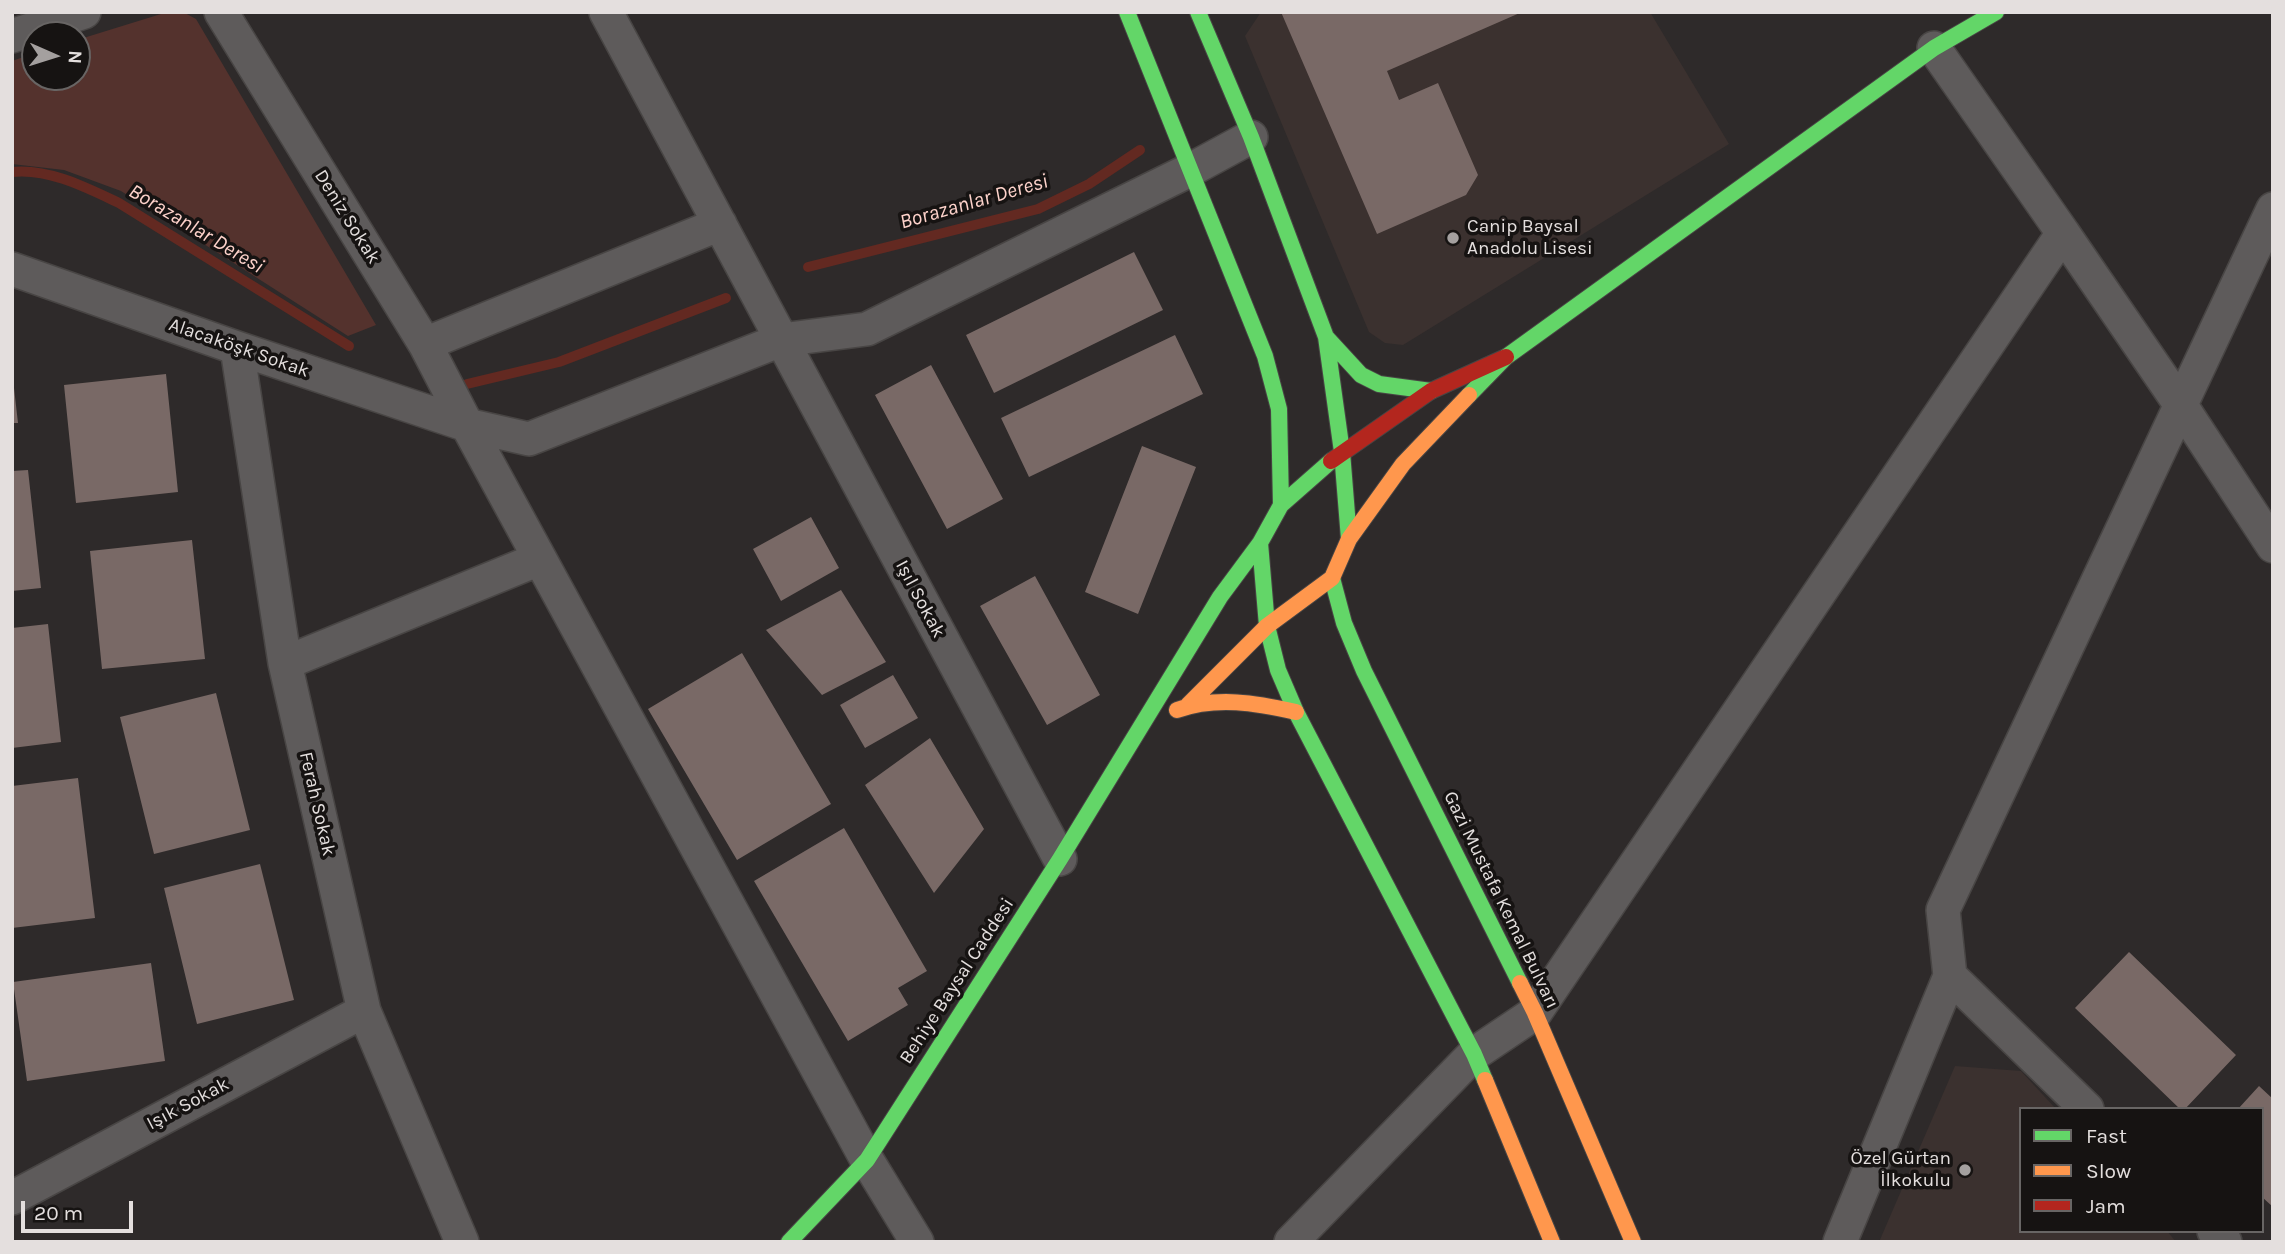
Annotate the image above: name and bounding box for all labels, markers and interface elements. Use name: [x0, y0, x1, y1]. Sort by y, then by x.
north arrow: [21, 21, 91, 91]
text: N: [64, 50, 86, 64]
street label: Deniz Sokak: [309, 166, 385, 268]
water label: Borazanlar Deresi: [897, 169, 1051, 235]
water label: Borazanlar Deresi: [124, 179, 268, 279]
place label: Canip Baysal Anadolu Lisesi: [1467, 216, 1593, 260]
marker: Canip Baysal Anadolu Lisesi: [1445, 230, 1461, 246]
street label: Alacaköşk Sokak: [166, 313, 312, 383]
street label: Işıl Sokak: [890, 556, 950, 642]
street label: Ferah Sokak: [294, 750, 340, 858]
street label: Gazi Mustafa Kemal Bulvarı: [1438, 788, 1564, 1012]
street label: Behiye Baysal Caddesi: [895, 894, 1019, 1068]
street label: Işık Sokak: [143, 1073, 233, 1135]
legend: [2019, 1107, 2264, 1233]
text: Fast: [2086, 1124, 2127, 1148]
place label: Özel Gürtan İlkokulu: [1850, 1148, 1951, 1192]
text: Slow: [2086, 1159, 2131, 1183]
marker: Özel Gürtan İlkokulu: [1957, 1162, 1973, 1178]
scale bar: [24, 1188, 136, 1232]
text: Jam: [2086, 1194, 2126, 1218]
text: 20 m: [34, 1201, 83, 1225]

